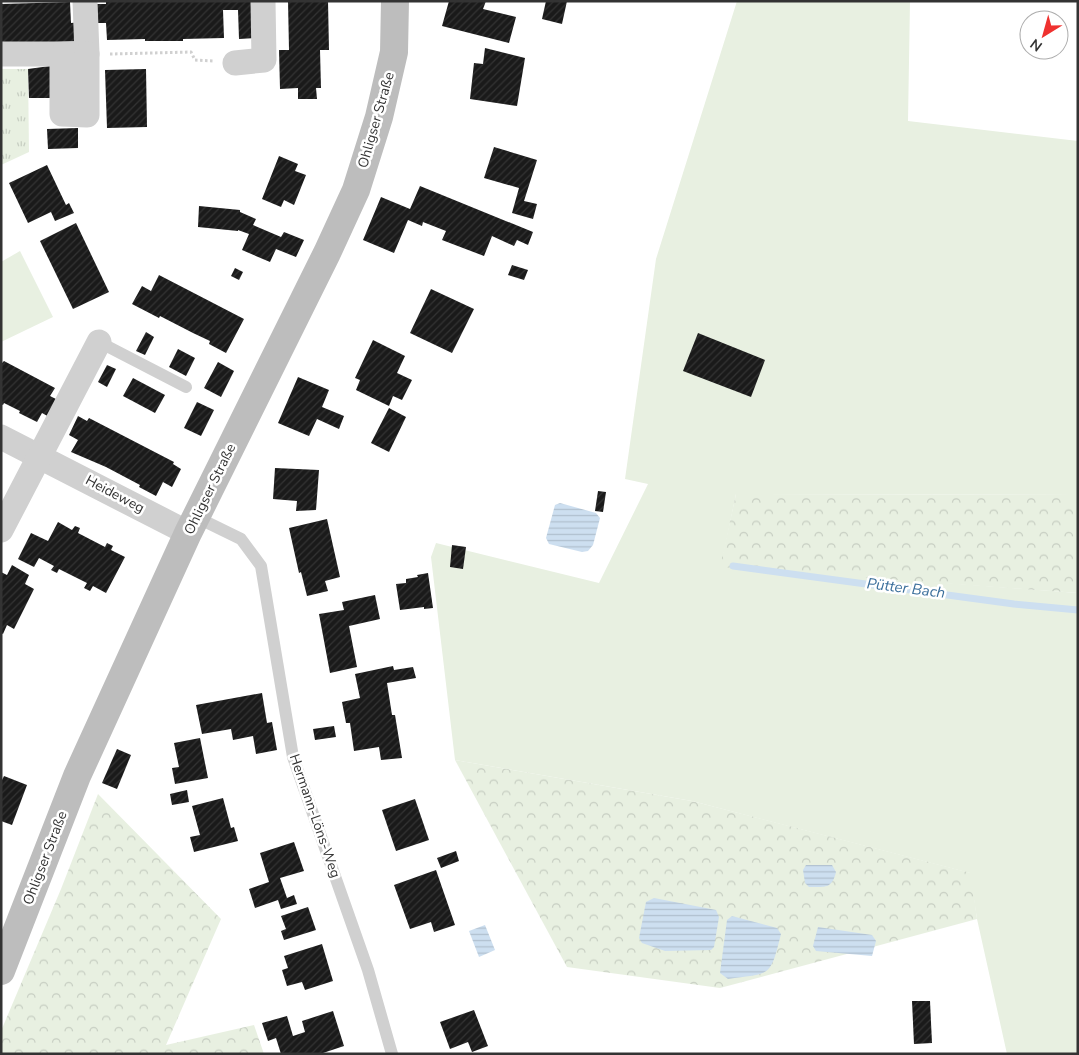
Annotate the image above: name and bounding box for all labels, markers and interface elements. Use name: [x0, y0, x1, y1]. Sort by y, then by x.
north arrow: [1019, 10, 1069, 60]
text: N: [1027, 34, 1046, 56]
street label: Ohligser Straße: [353, 70, 399, 170]
street label: Ohligser Straße: [180, 440, 240, 538]
street label: Heideweg: [82, 471, 148, 517]
water label: Pütter Bach: [866, 573, 946, 603]
street label: Hermann-Löns-Weg: [285, 752, 345, 880]
street label: Ohligser Straße: [18, 808, 72, 908]

